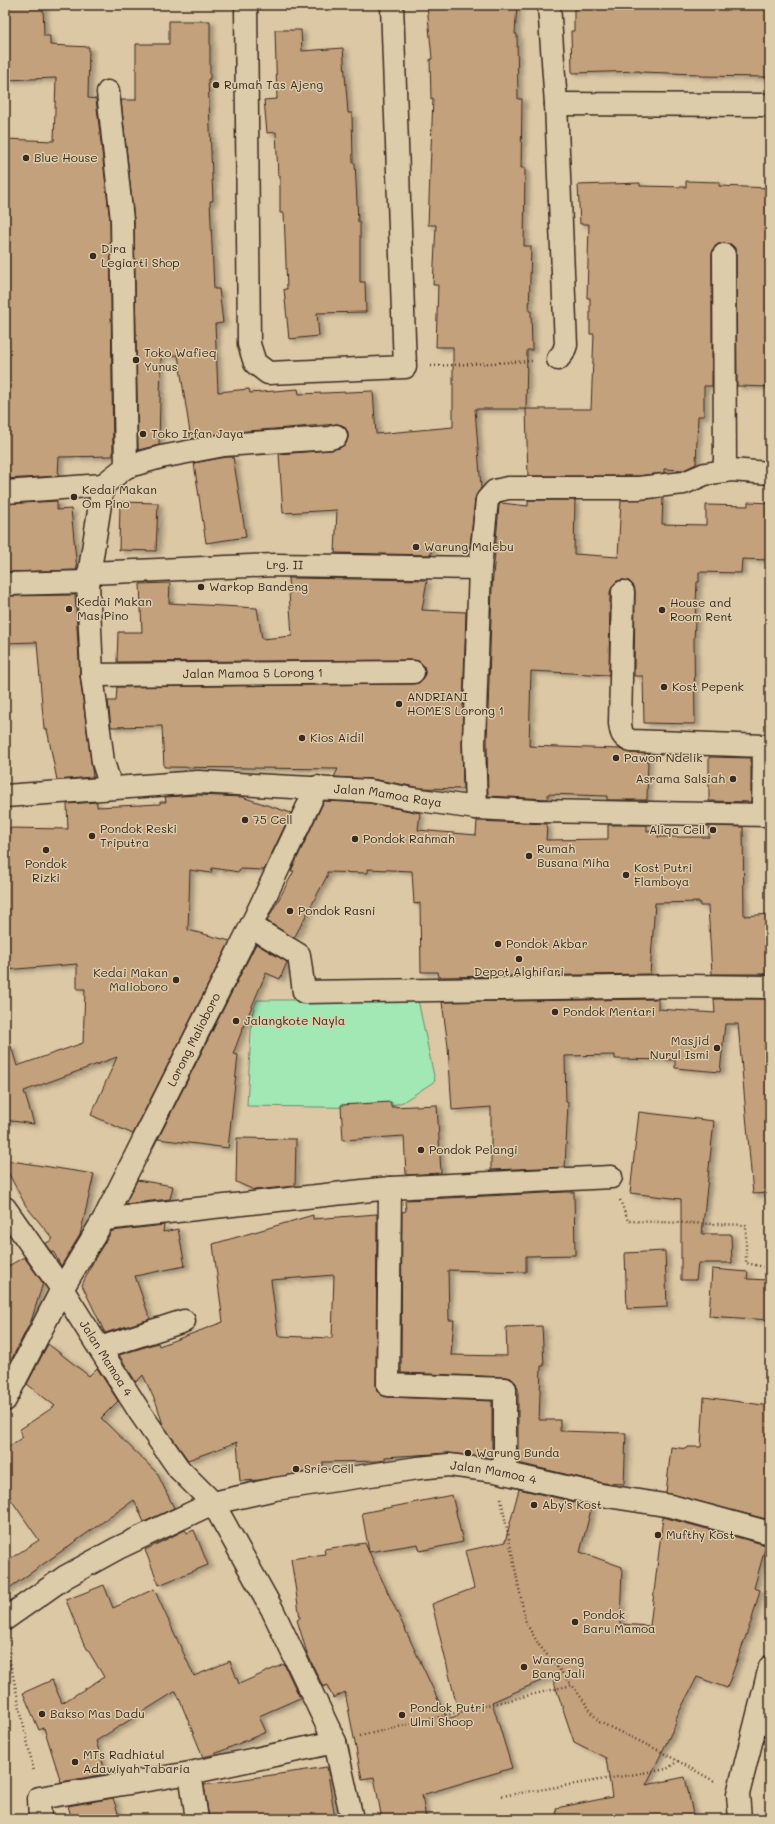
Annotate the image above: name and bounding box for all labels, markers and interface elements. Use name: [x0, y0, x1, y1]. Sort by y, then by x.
place label: Rumah Tas Ajeng: [224, 76, 323, 92]
marker: Rumah Tas Ajeng: [211, 80, 221, 90]
place label: Blue House: [34, 149, 98, 165]
marker: Blue House: [21, 153, 31, 163]
place label: Dira Legiarti Shop: [101, 240, 180, 270]
marker: Dira Legiarti Shop: [88, 251, 98, 261]
place label: Toko Wafieq Yunus: [144, 344, 217, 374]
marker: Toko Wafieq Yunus: [131, 355, 141, 365]
place label: Toko Irfan Jaya: [151, 425, 244, 441]
marker: Toko Irfan Jaya: [138, 429, 148, 439]
place label: Kedai Makan Om Pino: [82, 481, 157, 511]
marker: Kedai Makan Om Pino: [69, 492, 79, 502]
place label: Warung Malebu: [424, 538, 514, 554]
marker: Warung Malebu: [411, 542, 421, 552]
street label: Lrg. II: [266, 556, 304, 572]
place label: Warkop Bandeng: [209, 578, 308, 594]
marker: Warkop Bandeng: [196, 582, 206, 592]
place label: Kedai Makan Mas Pino: [77, 593, 152, 623]
place label: House and Room Rent: [670, 594, 732, 624]
marker: Kedai Makan Mas Pino: [64, 604, 74, 614]
marker: House and Room Rent: [657, 605, 667, 615]
street label: Jalan Mamoa 5 Lorong 1: [183, 664, 323, 681]
place label: Kost Pepenk: [672, 678, 744, 694]
marker: Kost Pepenk: [659, 682, 669, 692]
place label: ANDRIANI HOME'S Lorong 1: [407, 688, 504, 718]
marker: ANDRIANI HOME'S Lorong 1: [394, 699, 404, 709]
place label: Kios Aidil: [310, 729, 364, 745]
marker: Kios Aidil: [297, 733, 307, 743]
place label: Pawon Ndelik: [624, 749, 703, 765]
marker: Pawon Ndelik: [611, 753, 621, 763]
place label: Asrama Salsiah: [635, 770, 725, 786]
marker: Asrama Salsiah: [728, 774, 738, 784]
street label: Jalan Mamoa Raya: [333, 780, 443, 810]
place label: 75 Cell: [253, 811, 293, 827]
marker: 75 Cell: [240, 815, 250, 825]
place label: Pondok Reski Triputra: [100, 820, 177, 850]
place label: Aliqa Cell: [649, 821, 705, 837]
marker: Aliqa Cell: [708, 825, 718, 835]
place label: Pondok Rahmah: [363, 830, 455, 846]
marker: Pondok Reski Triputra: [87, 831, 97, 841]
marker: Pondok Rahmah: [350, 834, 360, 844]
place label: Rumah Busana Miha: [537, 840, 610, 870]
marker: Pondok Rizki: [41, 845, 51, 855]
marker: Rumah Busana Miha: [524, 851, 534, 861]
place label: Pondok Rizki: [25, 855, 67, 885]
place label: Kost Putri Flamboya: [634, 859, 692, 889]
marker: Kost Putri Flamboya: [621, 870, 631, 880]
place label: Pondok Rasni: [298, 902, 375, 918]
marker: Pondok Rasni: [285, 906, 295, 916]
place label: Pondok Akbar: [506, 935, 588, 951]
marker: Pondok Akbar: [493, 939, 503, 949]
marker: Depot Alghifari: [514, 954, 524, 964]
place label: Depot Alghifari: [474, 963, 564, 979]
place label: Kedai Makan Malioboro: [93, 964, 168, 994]
marker: Kedai Makan Malioboro: [171, 975, 181, 985]
street label: Lorong Malioboro: [163, 990, 223, 1089]
place label: Pondok Mentari: [563, 1003, 655, 1019]
marker: Pondok Mentari: [550, 1007, 560, 1017]
place label: Jalangkote Nayla: [244, 1012, 345, 1028]
marker: Jalangkote Nayla: [231, 1016, 241, 1026]
place label: Masjid Nurul Ismi: [650, 1032, 709, 1062]
marker: Masjid Nurul Ismi: [712, 1043, 722, 1053]
place label: Pondok Pelangi: [429, 1141, 518, 1157]
marker: Pondok Pelangi: [416, 1145, 426, 1155]
street label: Jalan Mamoa 4: [77, 1317, 137, 1399]
place label: Warung Bunda: [476, 1444, 560, 1460]
marker: Warung Bunda: [463, 1448, 473, 1458]
street label: Jalan Mamoa 4: [449, 1456, 538, 1487]
place label: Srie Cell: [304, 1460, 354, 1476]
marker: Srie Cell: [291, 1464, 301, 1474]
place label: Aby's Kost: [542, 1496, 602, 1512]
marker: Aby's Kost: [529, 1500, 539, 1510]
place label: Mufthy Kost: [666, 1526, 734, 1542]
marker: Mufthy Kost: [653, 1530, 663, 1540]
place label: Pondok Baru Mamoa: [583, 1606, 656, 1636]
marker: Pondok Baru Mamoa: [570, 1617, 580, 1627]
place label: Waroeng Bang Jali: [532, 1651, 585, 1681]
marker: Waroeng Bang Jali: [519, 1662, 529, 1672]
place label: Pondok Putri Ulmi Shoop: [410, 1699, 485, 1729]
place label: Bakso Mas Dadu: [50, 1705, 145, 1721]
marker: Bakso Mas Dadu: [37, 1709, 47, 1719]
marker: Pondok Putri Ulmi Shoop: [397, 1710, 407, 1720]
place label: MTs Radhiatul Adawiyah Tabaria: [83, 1746, 190, 1776]
marker: MTs Radhiatul Adawiyah Tabaria: [70, 1757, 80, 1767]

